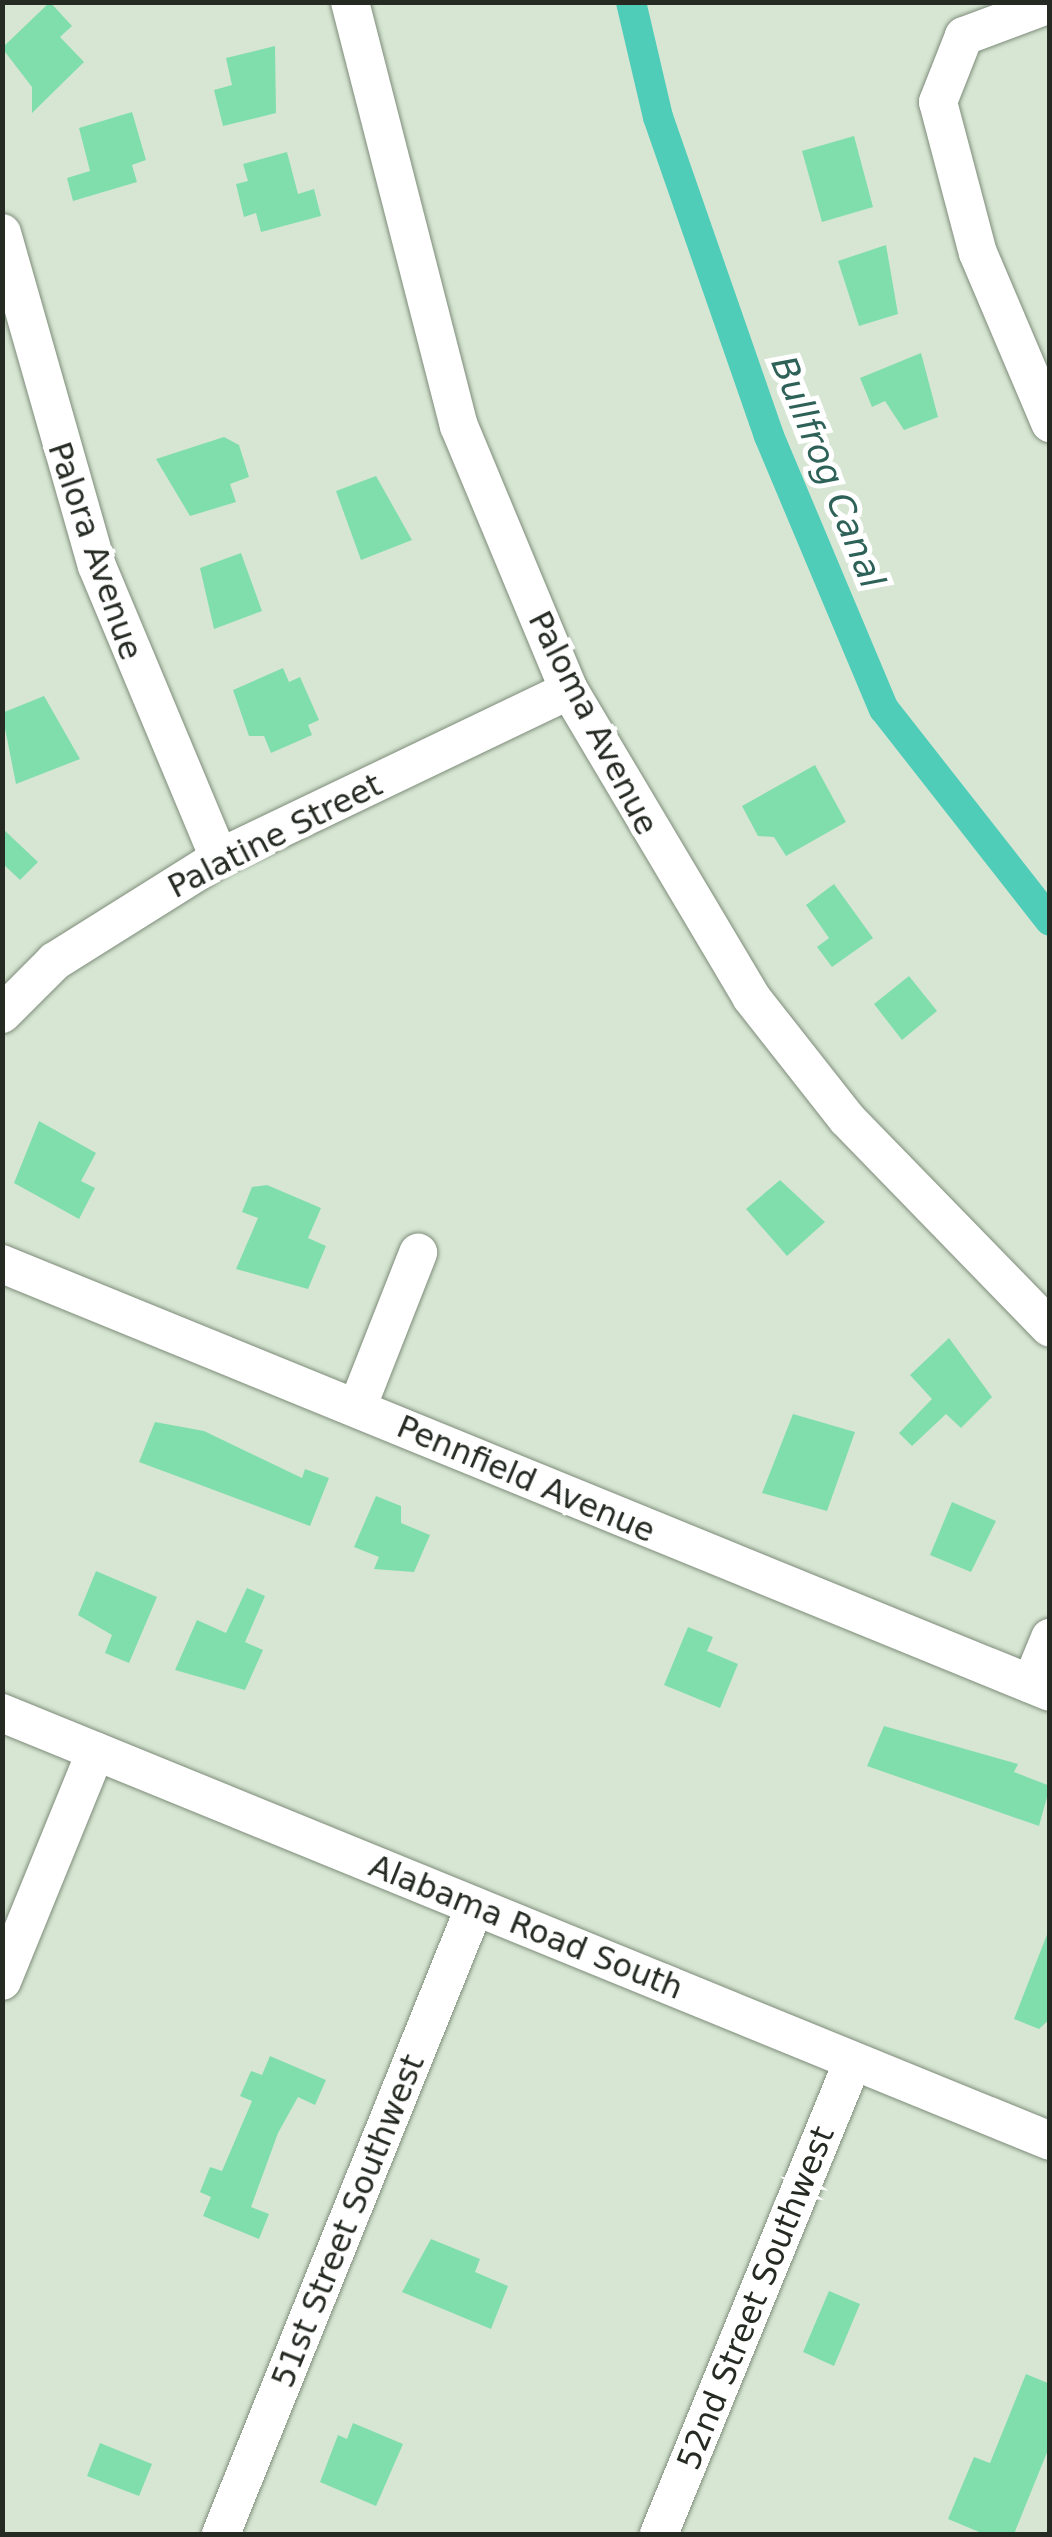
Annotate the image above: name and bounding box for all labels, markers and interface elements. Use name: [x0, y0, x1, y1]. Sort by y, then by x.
water label: Bullfrog Canal: [762, 350, 894, 594]
street label: Palora Avenue: [40, 437, 150, 665]
street label: Paloma Avenue: [520, 605, 666, 841]
street label: Palatine Street: [162, 766, 388, 906]
street label: Pennfield Avenue: [391, 1407, 661, 1551]
street label: Alabama Road South: [364, 1847, 688, 2007]
street label: 51st Street Southwest: [264, 2049, 432, 2393]
street label: 52nd Street Southwest: [669, 2121, 843, 2475]

